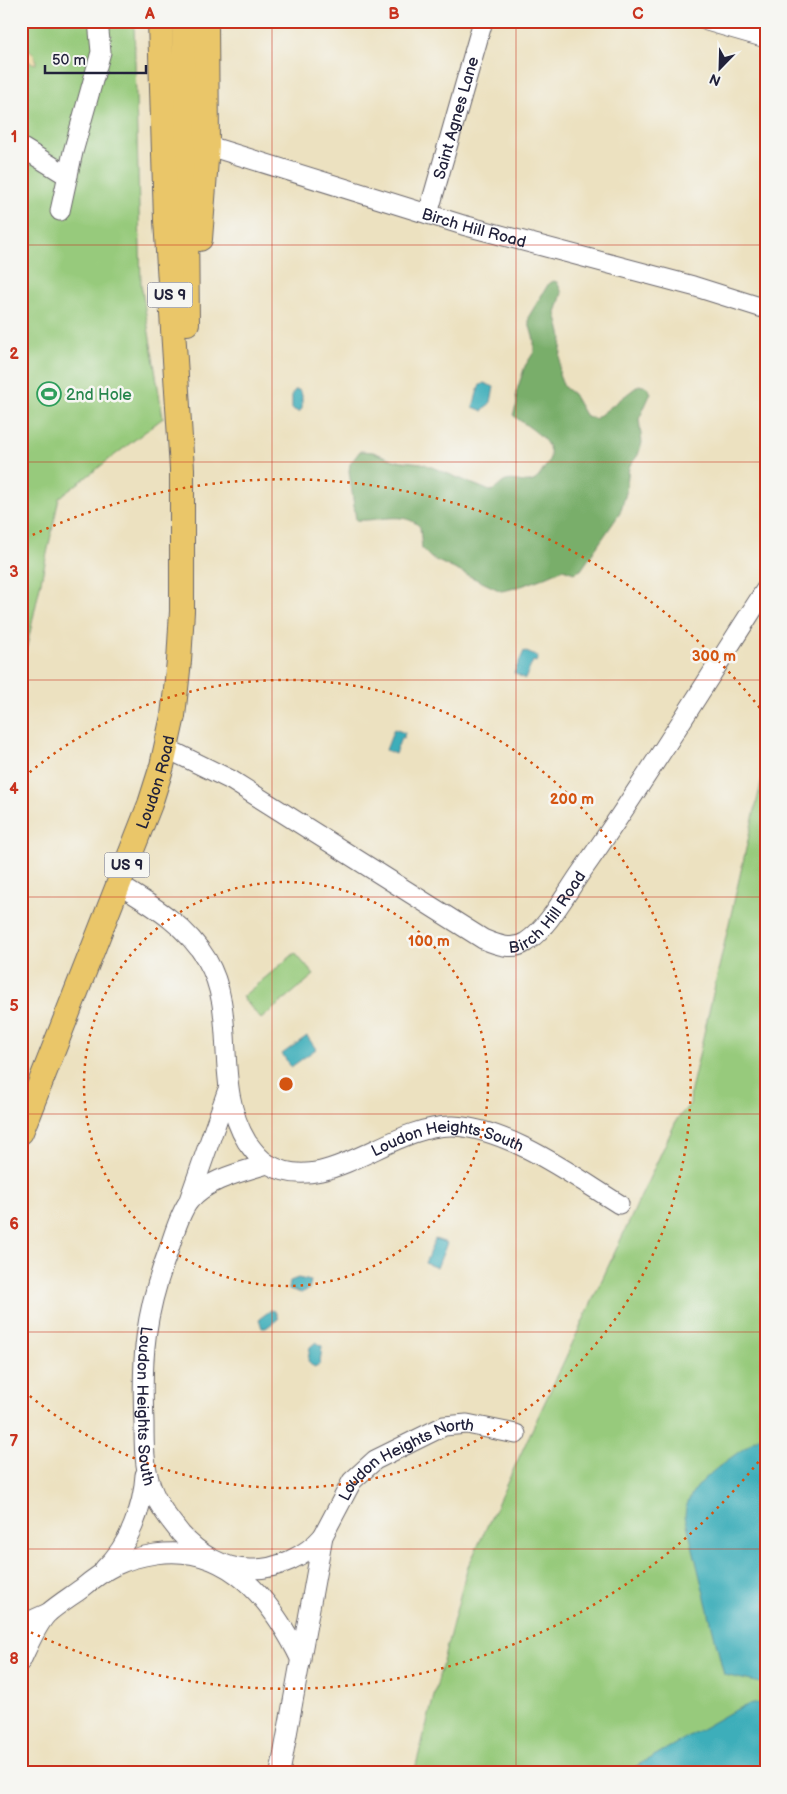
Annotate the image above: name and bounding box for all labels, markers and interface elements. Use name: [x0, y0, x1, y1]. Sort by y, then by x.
text: A: [144, 5, 155, 24]
text: B: [388, 5, 400, 24]
text: C: [632, 5, 644, 24]
scale bar: [45, 42, 146, 74]
north arrow: [694, 42, 744, 92]
text: 50 m: [52, 51, 86, 70]
street label: Saint Agnes Lane: [430, 54, 483, 182]
text: N: [707, 70, 723, 89]
text: 1: [11, 128, 17, 147]
street label: Birch Hill Road: [419, 205, 528, 252]
road number: US 9: [148, 282, 192, 308]
text: 2: [9, 345, 19, 364]
sports icon: 2nd Hole: [36, 381, 62, 407]
place label: 2nd Hole: [66, 386, 132, 405]
text: 3: [9, 563, 19, 582]
text: 300 m: [692, 647, 736, 666]
street label: Loudon Road: [133, 734, 179, 832]
text: 4: [9, 780, 19, 799]
text: 200 m: [550, 790, 594, 809]
road number: US 9: [104, 852, 150, 878]
street label: Birch Hill Road: [508, 868, 590, 958]
text: 100 m: [408, 932, 450, 951]
text: 5: [9, 997, 19, 1016]
centre of rings: [277, 1075, 295, 1093]
text: Loudon Heights South: [368, 1118, 527, 1161]
street label: Loudon Heights South: [367, 1143, 527, 1163]
text: 6: [9, 1215, 19, 1234]
street label: Loudon Heights South: [132, 1325, 158, 1488]
street label: Loudon Heights North: [335, 1416, 476, 1504]
text: 7: [10, 1432, 19, 1451]
text: 8: [9, 1650, 19, 1669]

